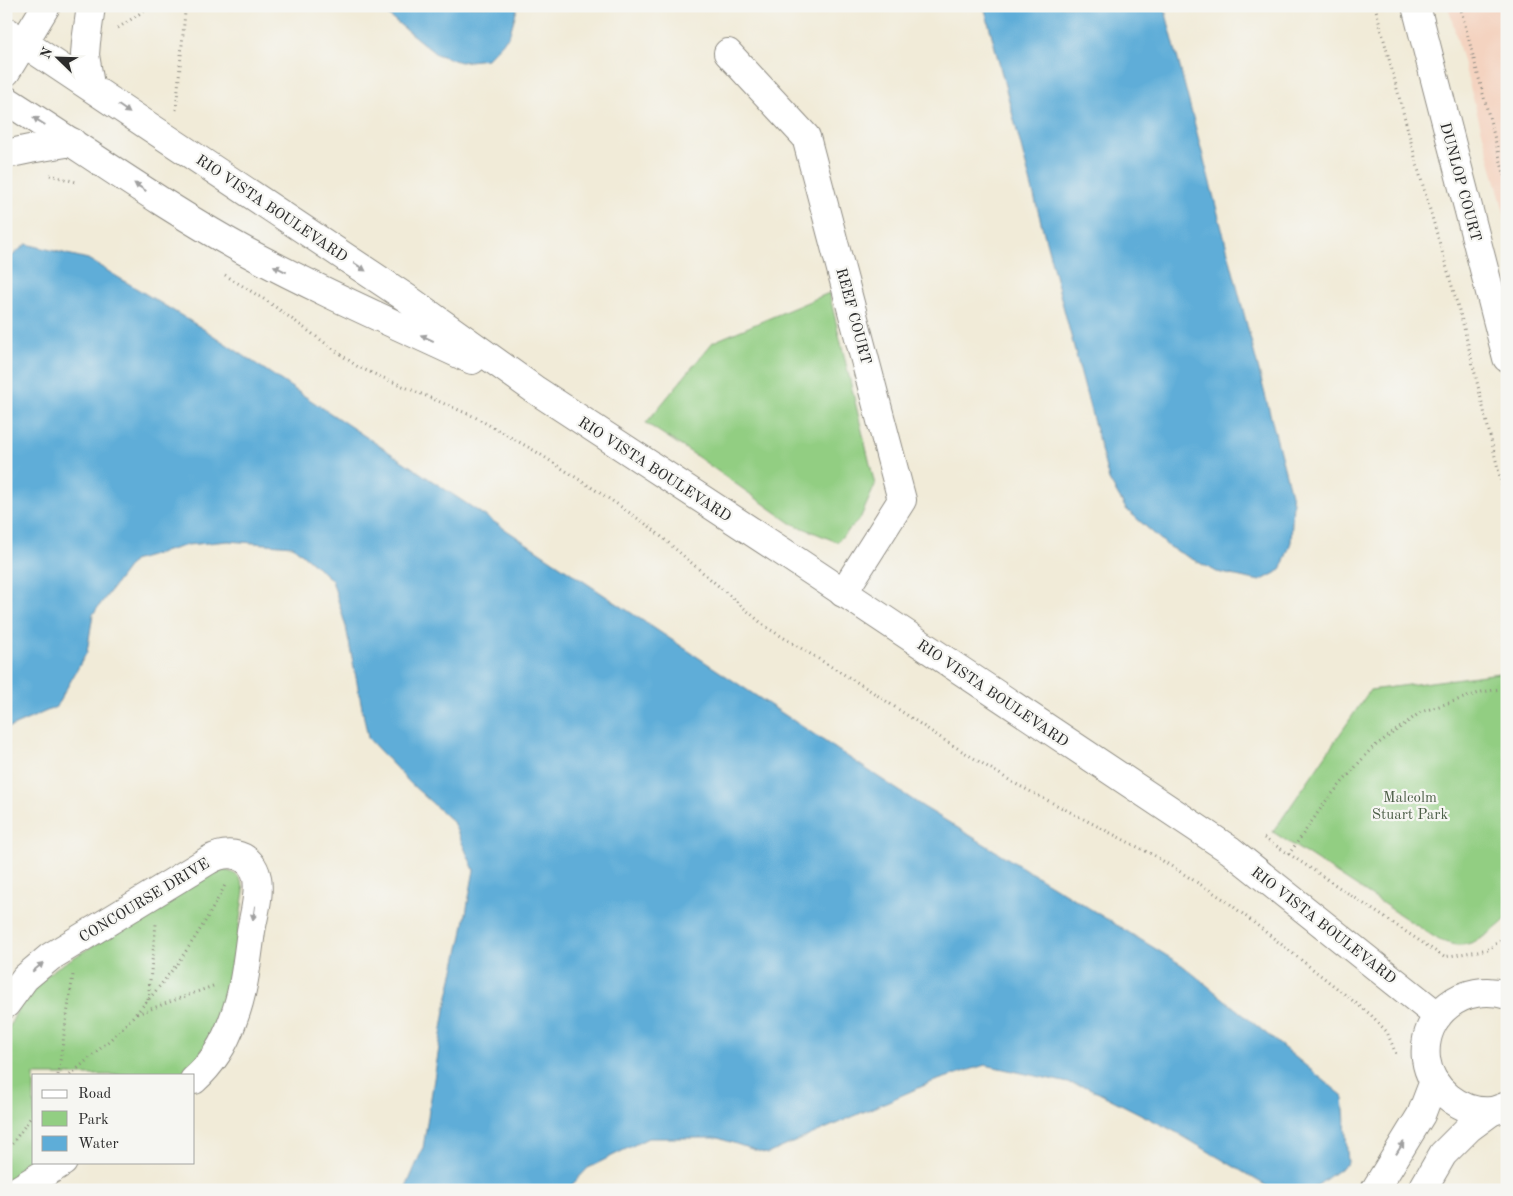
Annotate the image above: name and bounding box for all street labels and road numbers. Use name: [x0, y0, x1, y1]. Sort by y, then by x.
street label: DUNLOP COURT: [1436, 121, 1483, 244]
street label: RIO VISTA BOULEVARD: [193, 153, 350, 266]
street label: REEF COURT: [832, 267, 873, 366]
street label: RIO VISTA BOULEVARD: [575, 415, 733, 525]
street label: RIO VISTA BOULEVARD: [914, 638, 1071, 751]
street label: CONCOURSE DRIVE: [77, 857, 212, 946]
street label: RIO VISTA BOULEVARD: [1248, 865, 1398, 987]

